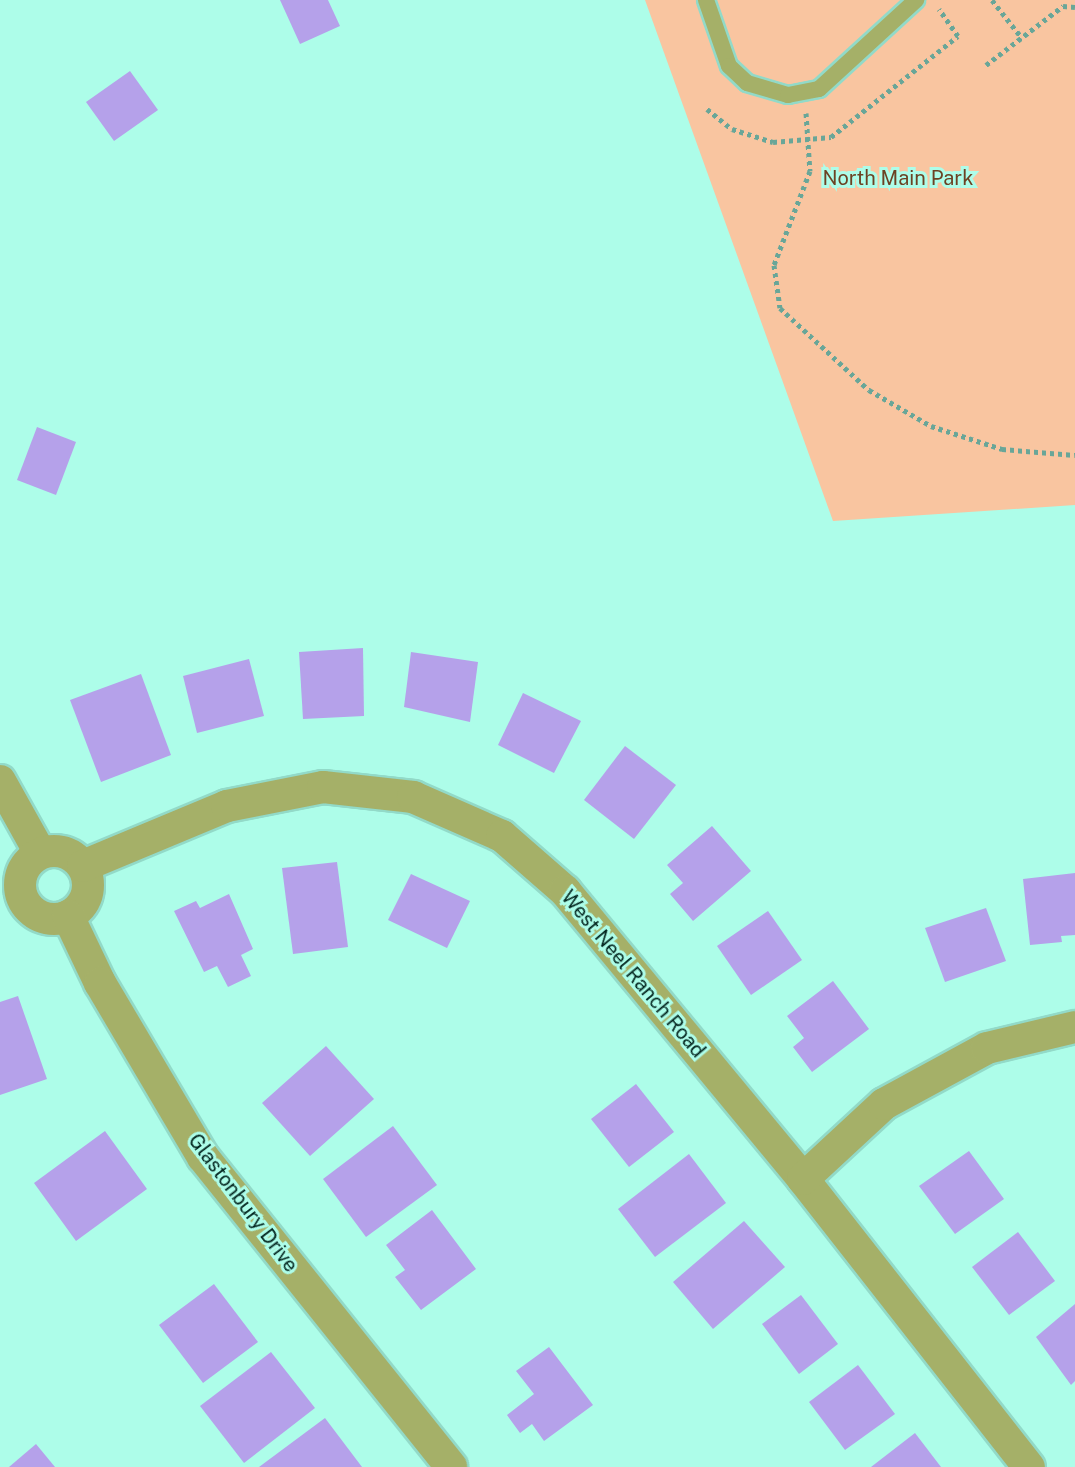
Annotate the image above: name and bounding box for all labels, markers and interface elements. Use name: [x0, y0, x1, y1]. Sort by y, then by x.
park label: North Main Park: [823, 166, 973, 190]
street label: West Neel Ranch Road: [556, 886, 710, 1062]
street label: Glastonbury Drive: [183, 1129, 303, 1277]

